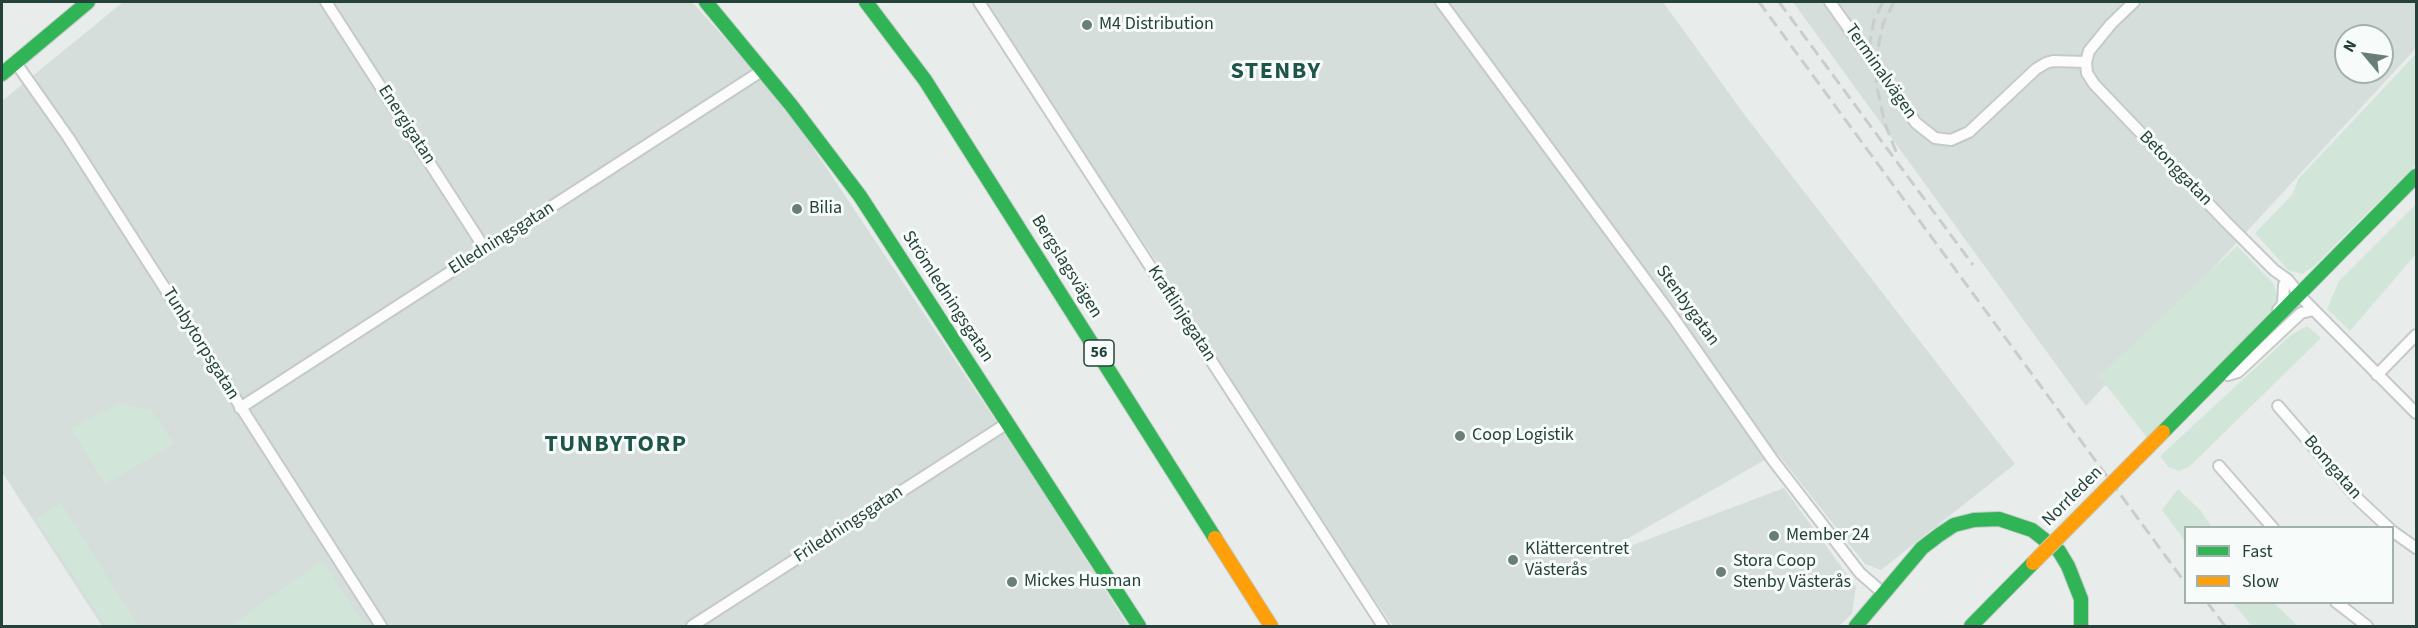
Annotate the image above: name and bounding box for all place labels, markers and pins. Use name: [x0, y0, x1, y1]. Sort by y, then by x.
place label: M4 Distribution: [1099, 14, 1214, 36]
marker: M4 Distribution: [1080, 18, 1094, 32]
place label: Bilia: [809, 198, 842, 220]
marker: Bilia: [790, 202, 804, 216]
place label: Coop Logistik: [1472, 425, 1574, 447]
marker: Coop Logistik: [1453, 429, 1467, 443]
place label: Member 24: [1786, 525, 1870, 547]
marker: Member 24: [1767, 529, 1781, 543]
place label: Klättercentret Västerås: [1525, 539, 1629, 582]
place label: Stora Coop Stenby Västerås: [1733, 551, 1851, 594]
marker: Klättercentret Västerås: [1506, 553, 1520, 567]
marker: Stora Coop Stenby Västerås: [1714, 565, 1728, 579]
place label: Mickes Husman: [1024, 571, 1141, 593]
marker: Mickes Husman: [1005, 575, 1019, 589]

